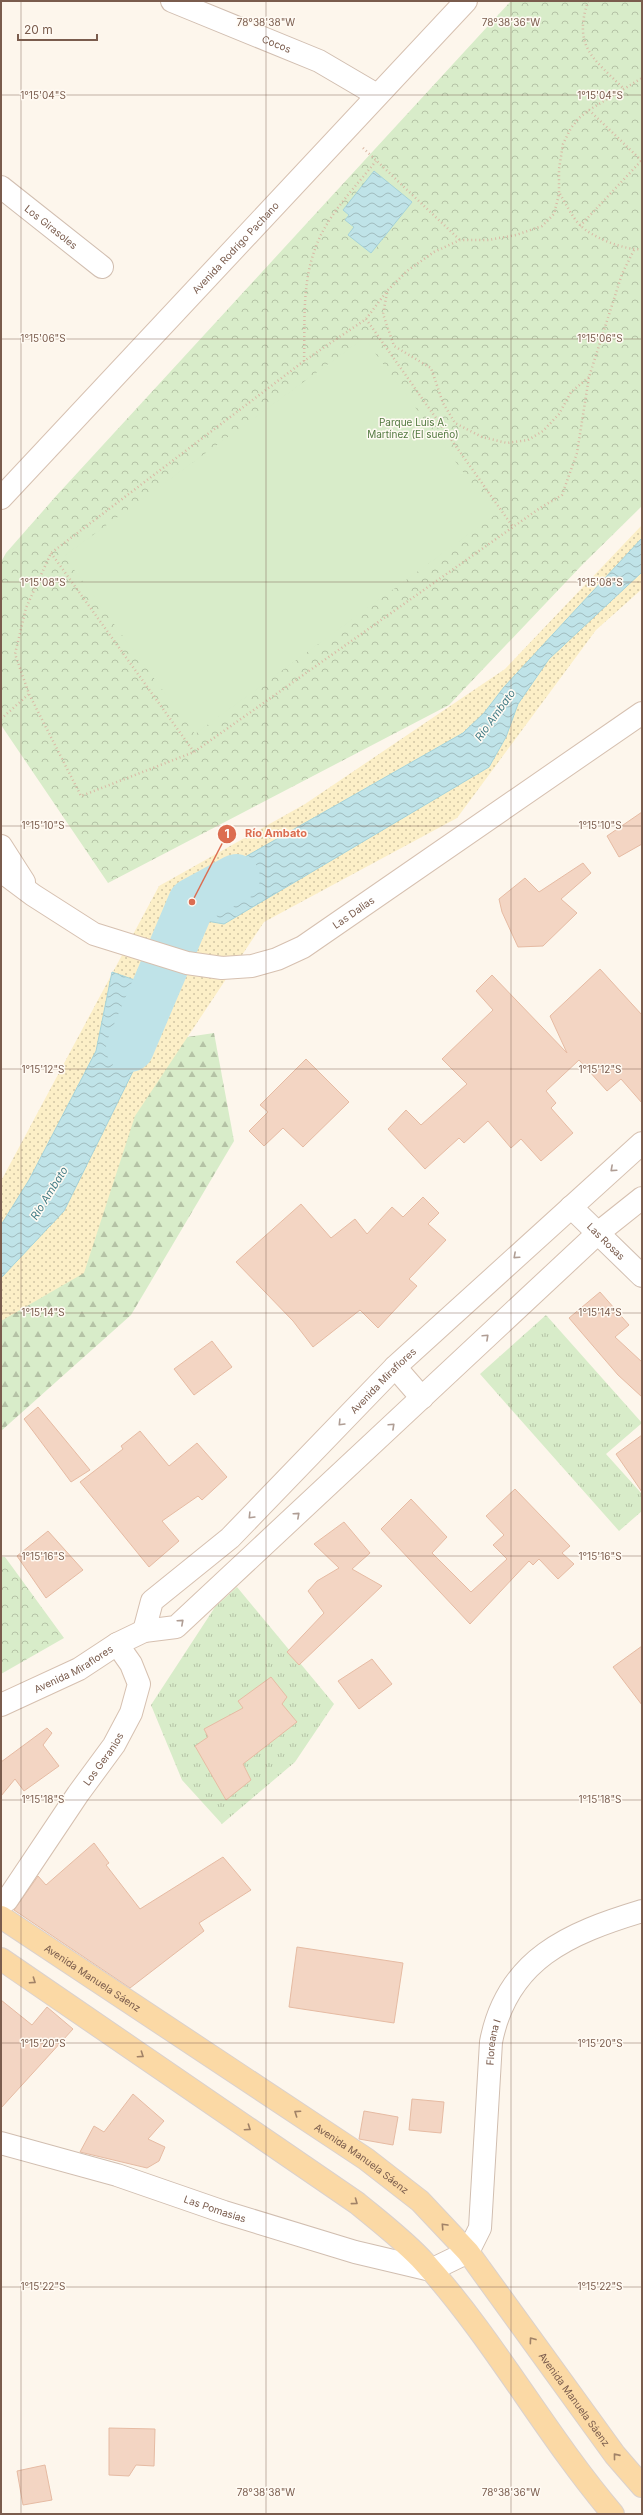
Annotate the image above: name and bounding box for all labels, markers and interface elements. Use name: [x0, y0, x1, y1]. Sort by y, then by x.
scale bar: [18, 16, 97, 42]
text: 78°38'38"W: [237, 16, 295, 28]
text: 78°38'36"W: [482, 16, 540, 28]
text: 20 m: [24, 22, 53, 37]
street label: Cocos: [260, 32, 293, 55]
text: 1°15'04"S: [20, 89, 66, 101]
text: 1°15'04"S: [577, 89, 623, 101]
street label: Avenida Rodrigo Pachano: [190, 199, 281, 296]
street label: Los Girasoles: [22, 202, 80, 251]
text: 1°15'06"S: [20, 332, 66, 344]
text: 1°15'06"S: [577, 332, 623, 344]
park label: Parque Luis A. Martínez (El sueño): [367, 416, 459, 440]
text: 1°15'08"S: [20, 576, 66, 588]
text: 1°15'08"S: [577, 576, 623, 588]
water label: Río Ambato: [472, 686, 519, 743]
text: 1°15'10"S: [21, 819, 65, 831]
text: 1°15'10"S: [578, 819, 622, 831]
callout: Río Ambato: [217, 822, 315, 845]
text: 1: [224, 826, 230, 841]
text: Río Ambato: [245, 826, 307, 840]
street label: Las Dalias: [330, 894, 376, 931]
text: 1°15'12"S: [21, 1063, 65, 1075]
text: 1°15'12"S: [578, 1063, 622, 1075]
water label: Río Ambato: [27, 1163, 71, 1222]
one-way arrow: [610, 1165, 618, 1172]
street label: Las Rosas: [585, 1220, 627, 1262]
one-way arrow: [514, 1252, 521, 1259]
text: 1°15'14"S: [21, 1306, 65, 1318]
text: 1°15'14"S: [578, 1306, 622, 1318]
one-way arrow: [481, 1334, 489, 1342]
street label: Avenida Miraflores: [348, 1345, 418, 1416]
one-way arrow: [338, 1418, 346, 1426]
one-way arrow: [387, 1424, 395, 1431]
one-way arrow: [248, 1511, 255, 1519]
one-way arrow: [292, 1512, 300, 1520]
text: 1°15'16"S: [21, 1550, 65, 1562]
text: 1°15'16"S: [578, 1550, 622, 1562]
one-way arrow: [176, 1619, 184, 1627]
street label: Avenida Miraflores: [32, 1642, 115, 1695]
street label: Los Geranios: [80, 1730, 126, 1788]
text: 1°15'18"S: [21, 1793, 65, 1805]
text: 1°15'18"S: [578, 1793, 622, 1805]
street label: Avenida Manuela Sáenz: [42, 1942, 143, 2014]
one-way arrow: [29, 1976, 36, 1984]
street label: Floreana I: [484, 2017, 503, 2066]
text: 1°15'20"S: [20, 2037, 66, 2049]
text: 1°15'20"S: [577, 2037, 623, 2049]
one-way arrow: [136, 2050, 143, 2057]
one-way arrow: [294, 2111, 301, 2118]
street label: Avenida Manuela Sáenz: [312, 2121, 411, 2196]
one-way arrow: [244, 2123, 251, 2131]
street label: Las Pomasias: [182, 2193, 248, 2224]
one-way arrow: [351, 2197, 358, 2205]
one-way arrow: [441, 2223, 448, 2231]
text: 1°15'22"S: [20, 2280, 66, 2292]
text: 1°15'22"S: [577, 2280, 623, 2292]
one-way arrow: [529, 2337, 537, 2344]
street label: Avenida Manuela Sáenz: [537, 2350, 613, 2448]
one-way arrow: [614, 2454, 621, 2461]
text: 78°38'38"W: [237, 2486, 295, 2498]
text: 78°38'36"W: [482, 2486, 540, 2498]

